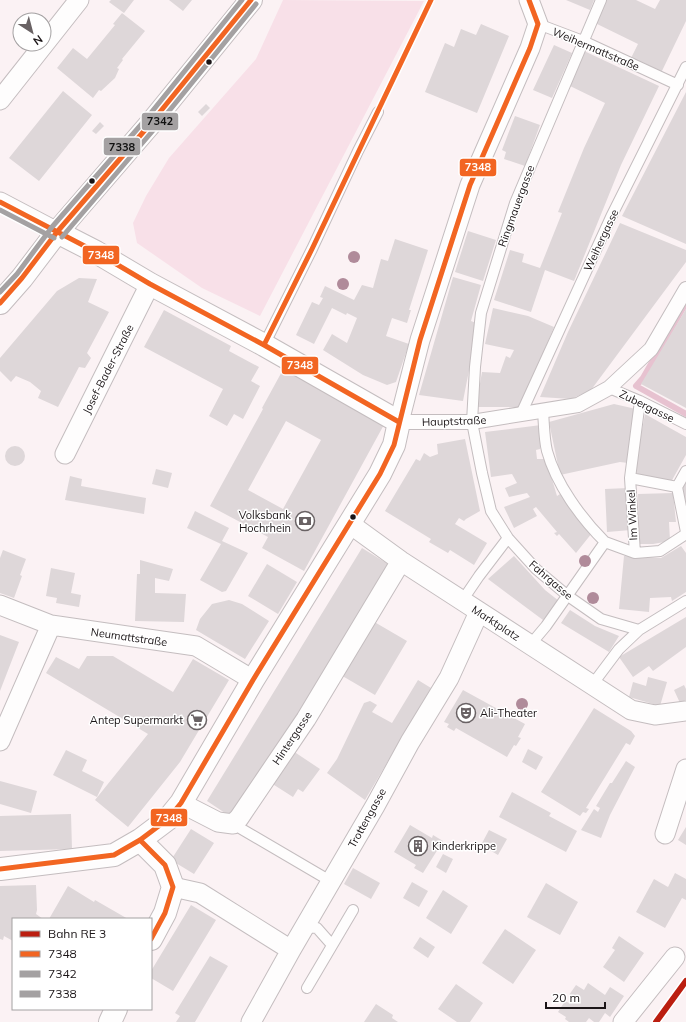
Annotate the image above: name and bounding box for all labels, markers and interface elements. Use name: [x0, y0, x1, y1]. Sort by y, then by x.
north arrow: [12, 12, 52, 52]
street label: Weihermattstraße: [550, 24, 642, 74]
text: N: [30, 32, 45, 48]
unlabelled marker: [204, 57, 214, 67]
line badge: 7342: [141, 112, 179, 131]
text: 7342: [147, 114, 174, 128]
line badge: 7338: [103, 137, 141, 156]
text: 7338: [109, 140, 136, 154]
line badge: 7348: [459, 158, 497, 177]
text: 7348: [465, 160, 492, 174]
street label: Ringmauergasse: [495, 163, 537, 249]
unlabelled marker: [87, 176, 97, 186]
street label: Weihergasse: [581, 207, 621, 273]
line badge: 7348: [82, 245, 120, 265]
text: 7348: [88, 248, 115, 262]
street label: Josef-Bader-Straße: [79, 322, 137, 416]
line badge: 7348: [281, 356, 319, 375]
text: 7348: [287, 358, 314, 372]
street label: Zubergasse: [617, 387, 677, 425]
street label: Hauptstraße: [422, 413, 486, 429]
street label: Im Winkel: [624, 489, 640, 541]
place label: Volksbank Hochrhein: [239, 508, 291, 535]
bank icon: Volksbank Hochrhein: [294, 510, 316, 532]
unlabelled marker: [348, 512, 358, 522]
street label: Fahrgasse: [526, 557, 576, 603]
street label: Marktplatz: [469, 602, 523, 644]
street label: Neumattstraße: [90, 625, 168, 649]
theatre icon: Ali-Theater: [455, 702, 477, 724]
place label: Ali-Theater: [480, 706, 537, 720]
supermarket icon: Antep Supermarkt: [186, 709, 208, 731]
street label: Hintergasse: [269, 709, 315, 767]
place label: Antep Supermarkt: [90, 713, 183, 727]
street label: Trottengasse: [345, 786, 389, 850]
line badge: 7348: [150, 808, 188, 827]
text: 7348: [156, 811, 183, 825]
building icon: Kinderkrippe: [407, 835, 429, 857]
place label: Kinderkrippe: [432, 839, 496, 853]
legend: [12, 918, 152, 1010]
text: Bahn RE 3: [48, 926, 106, 941]
text: 7348: [48, 946, 77, 961]
text: 7342: [48, 966, 77, 981]
scale bar: [546, 984, 605, 1010]
text: 7338: [48, 986, 77, 1001]
text: 20 m: [552, 990, 580, 1005]

